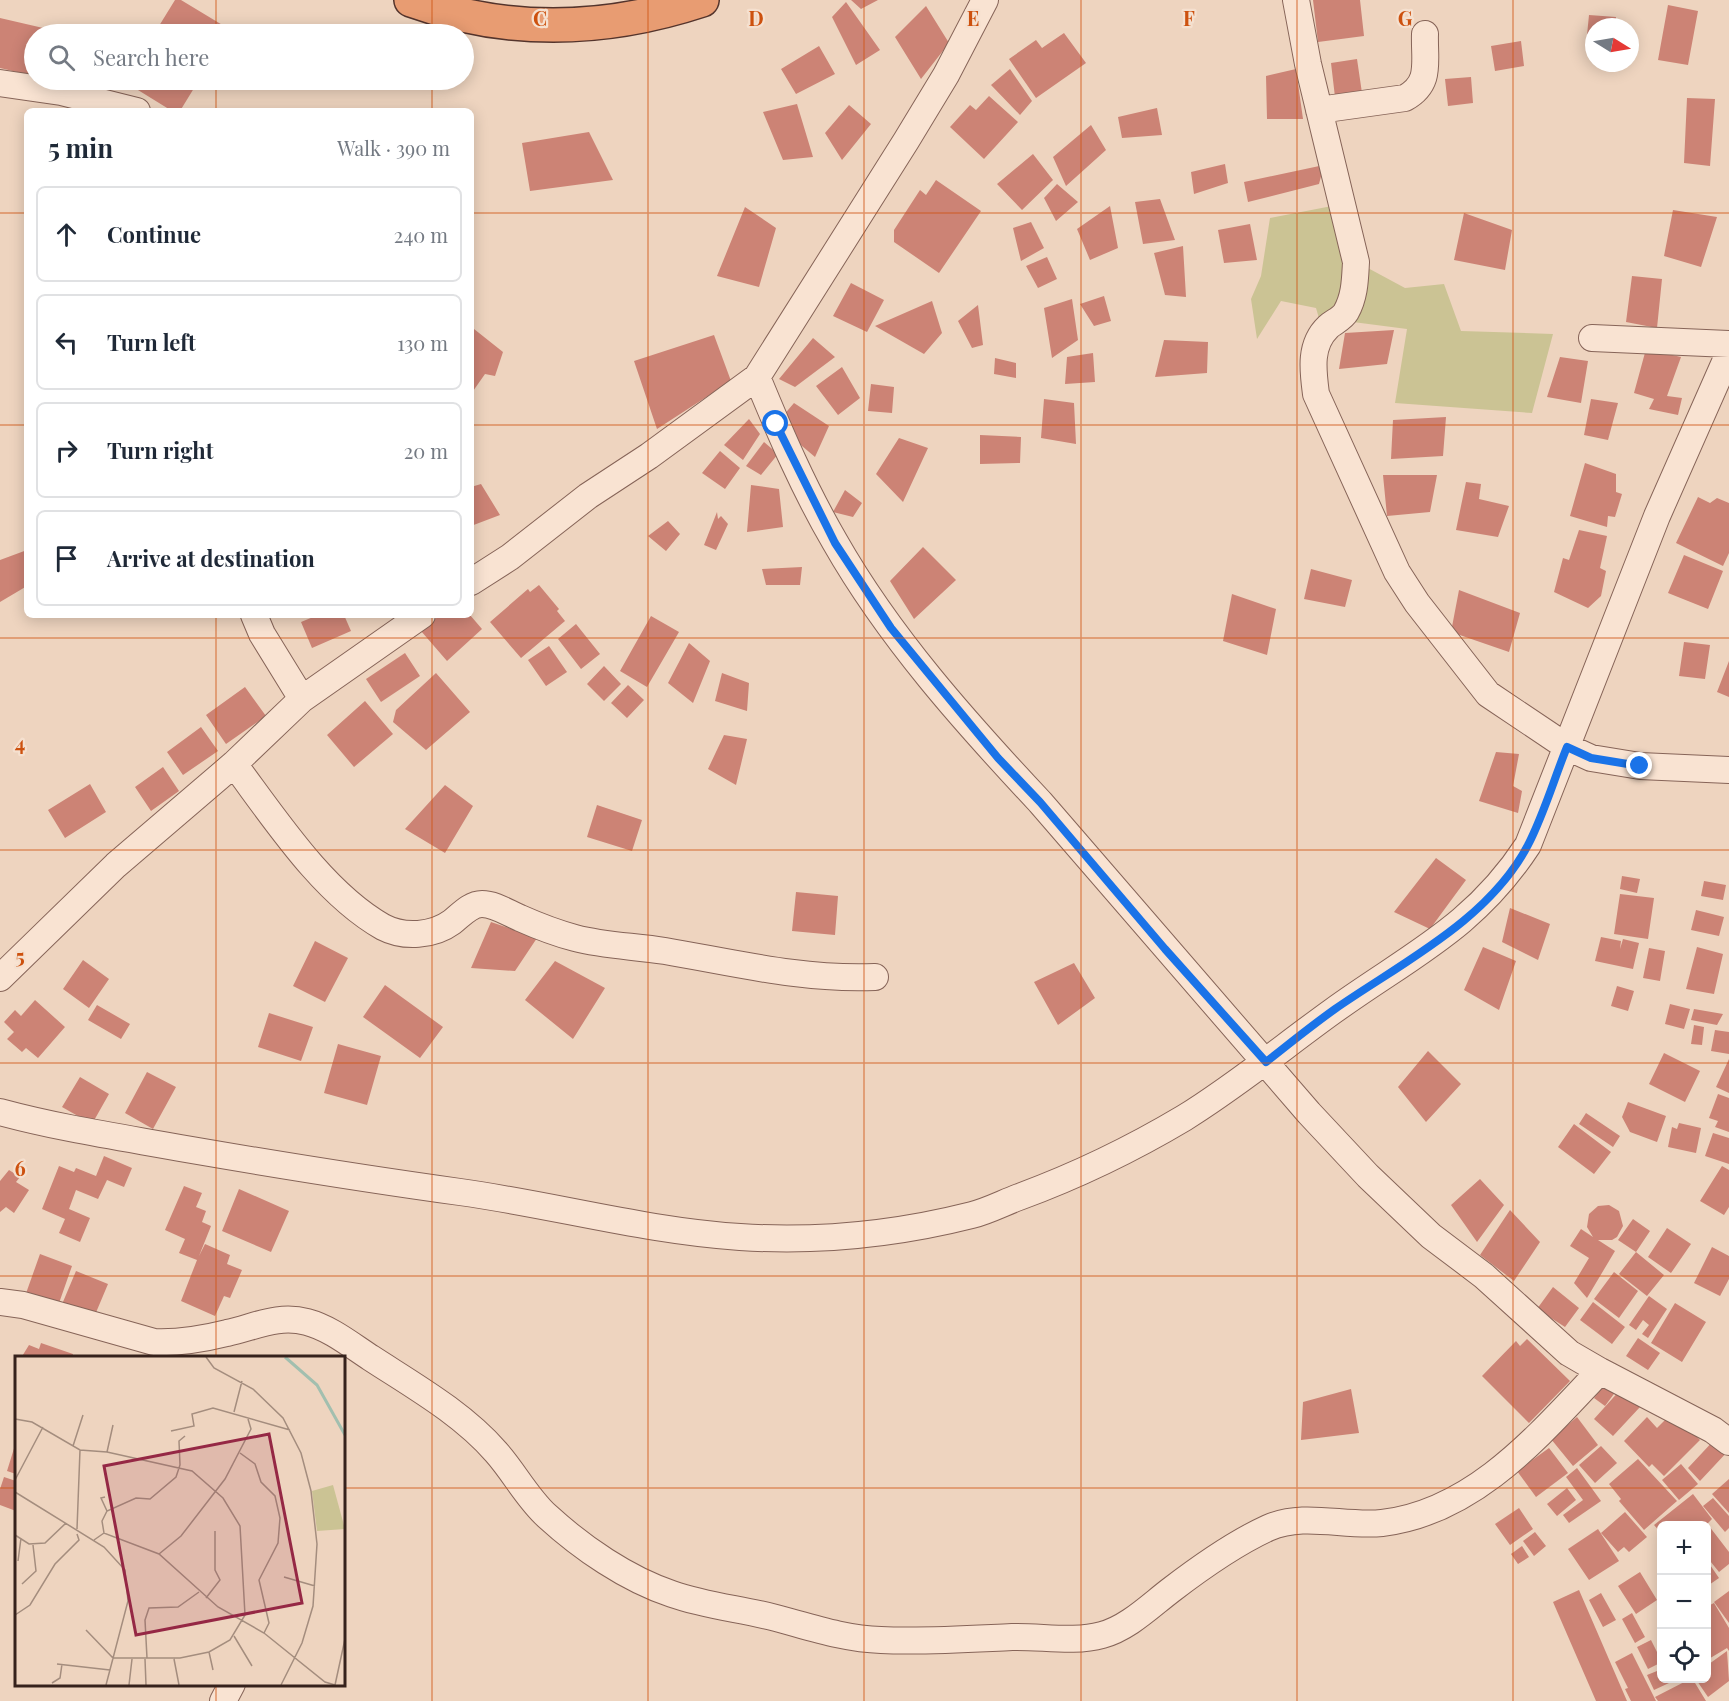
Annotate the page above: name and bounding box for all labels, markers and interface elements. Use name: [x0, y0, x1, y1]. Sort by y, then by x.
text: C: [533, 4, 547, 31]
text: D: [748, 4, 764, 31]
text: E: [967, 4, 979, 31]
text: F: [1183, 4, 1195, 31]
text: G: [1398, 4, 1413, 31]
north arrow: [1585, 18, 1639, 72]
search box: [24, 24, 474, 90]
icon: search: [45, 41, 78, 74]
text: Search here: [93, 42, 209, 72]
text: 5 min: [48, 130, 113, 165]
text: Walk · 390 m: [337, 134, 450, 161]
icon: ahead: [50, 218, 83, 251]
text: Continue: [107, 219, 201, 249]
text: 240 m: [394, 221, 448, 248]
icon: left: [50, 326, 83, 359]
text: Turn left: [107, 327, 196, 357]
text: 130 m: [397, 329, 448, 356]
route start: [762, 410, 788, 436]
icon: right: [50, 434, 83, 467]
text: Turn right: [107, 435, 213, 465]
text: 20 m: [404, 437, 448, 464]
icon: arrive: [50, 542, 83, 575]
text: Arrive at destination: [107, 543, 315, 573]
text: 4: [15, 729, 25, 756]
route end: [1626, 752, 1652, 778]
text: 5: [15, 942, 25, 969]
text: 6: [14, 1154, 26, 1181]
inset map: [15, 1356, 345, 1686]
map controls: [1657, 1521, 1711, 1683]
button: +: [1657, 1521, 1711, 1575]
button: −: [1657, 1575, 1711, 1629]
button: locate: [1657, 1629, 1711, 1683]

